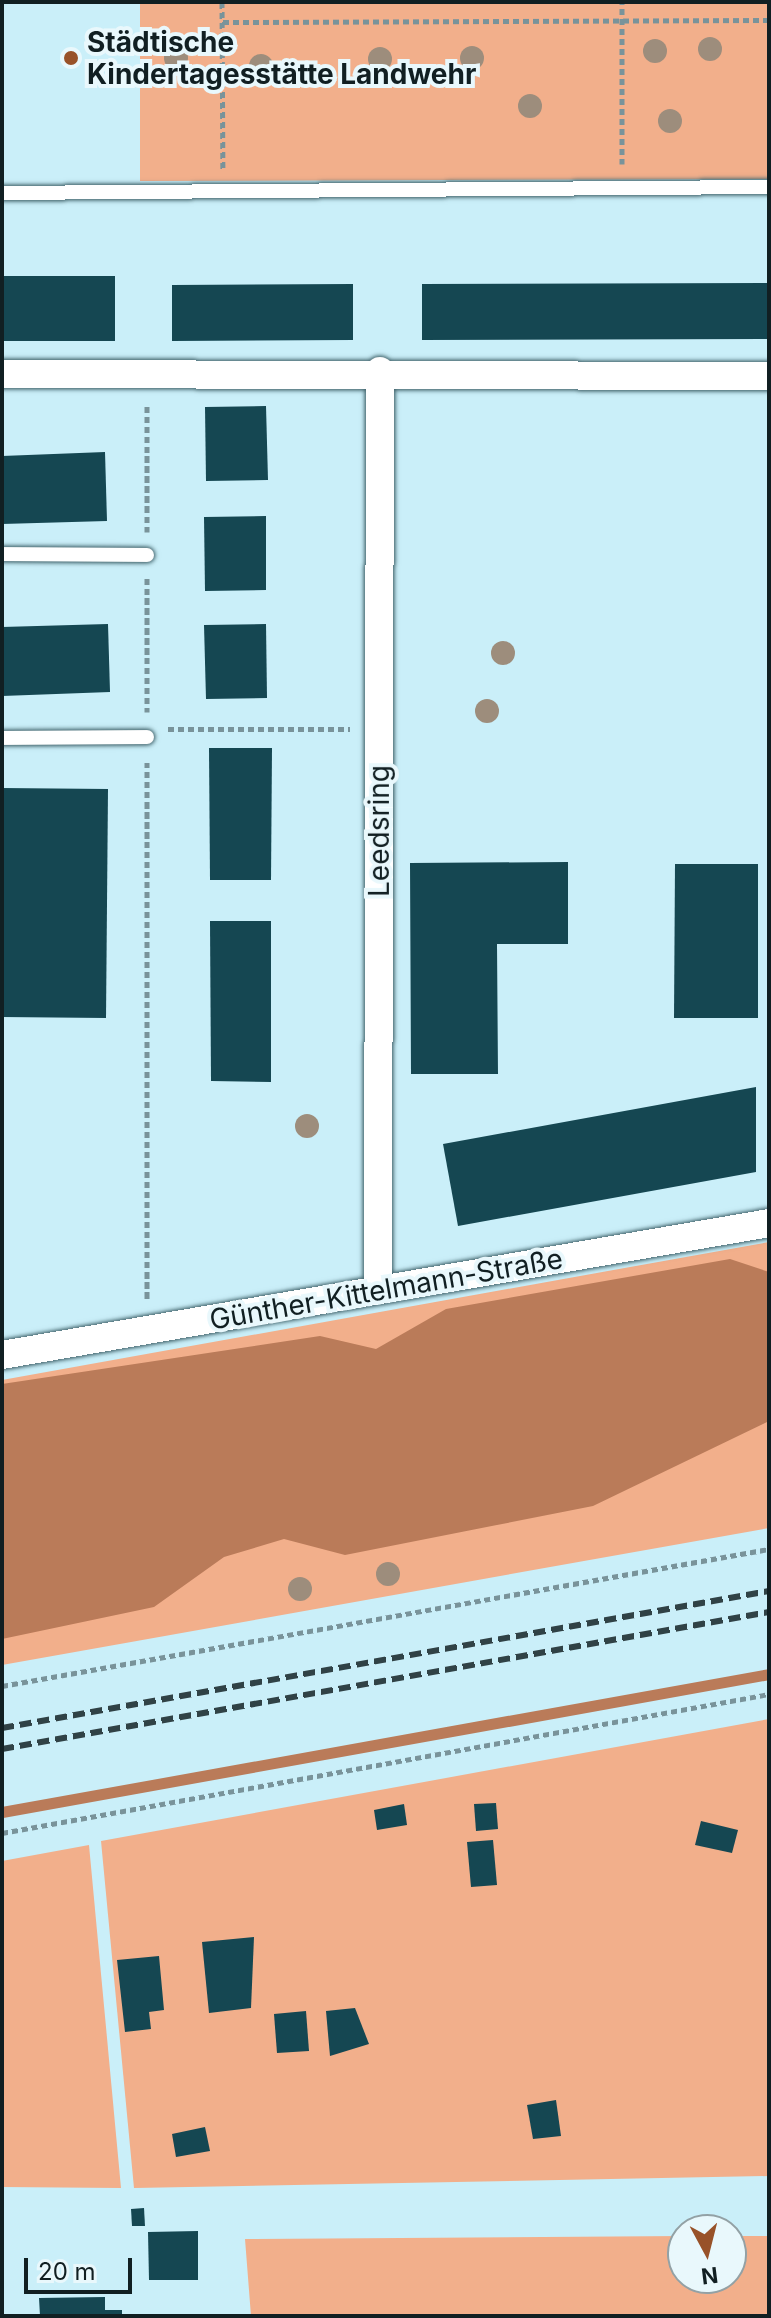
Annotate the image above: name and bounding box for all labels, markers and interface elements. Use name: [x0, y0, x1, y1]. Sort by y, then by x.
place label: Städtische Kindertagesstätte Landwehr: [87, 25, 476, 91]
marker: Städtische Kindertagesstätte Landwehr: [62, 49, 80, 67]
street label: Leedsring: [362, 765, 396, 897]
street label: Günther-Kittelmann-Straße: [207, 1241, 565, 1337]
north arrow: [667, 2214, 747, 2294]
scale bar: [28, 2242, 136, 2292]
text: 20 m: [38, 2257, 96, 2286]
text: N: [700, 2262, 720, 2290]

